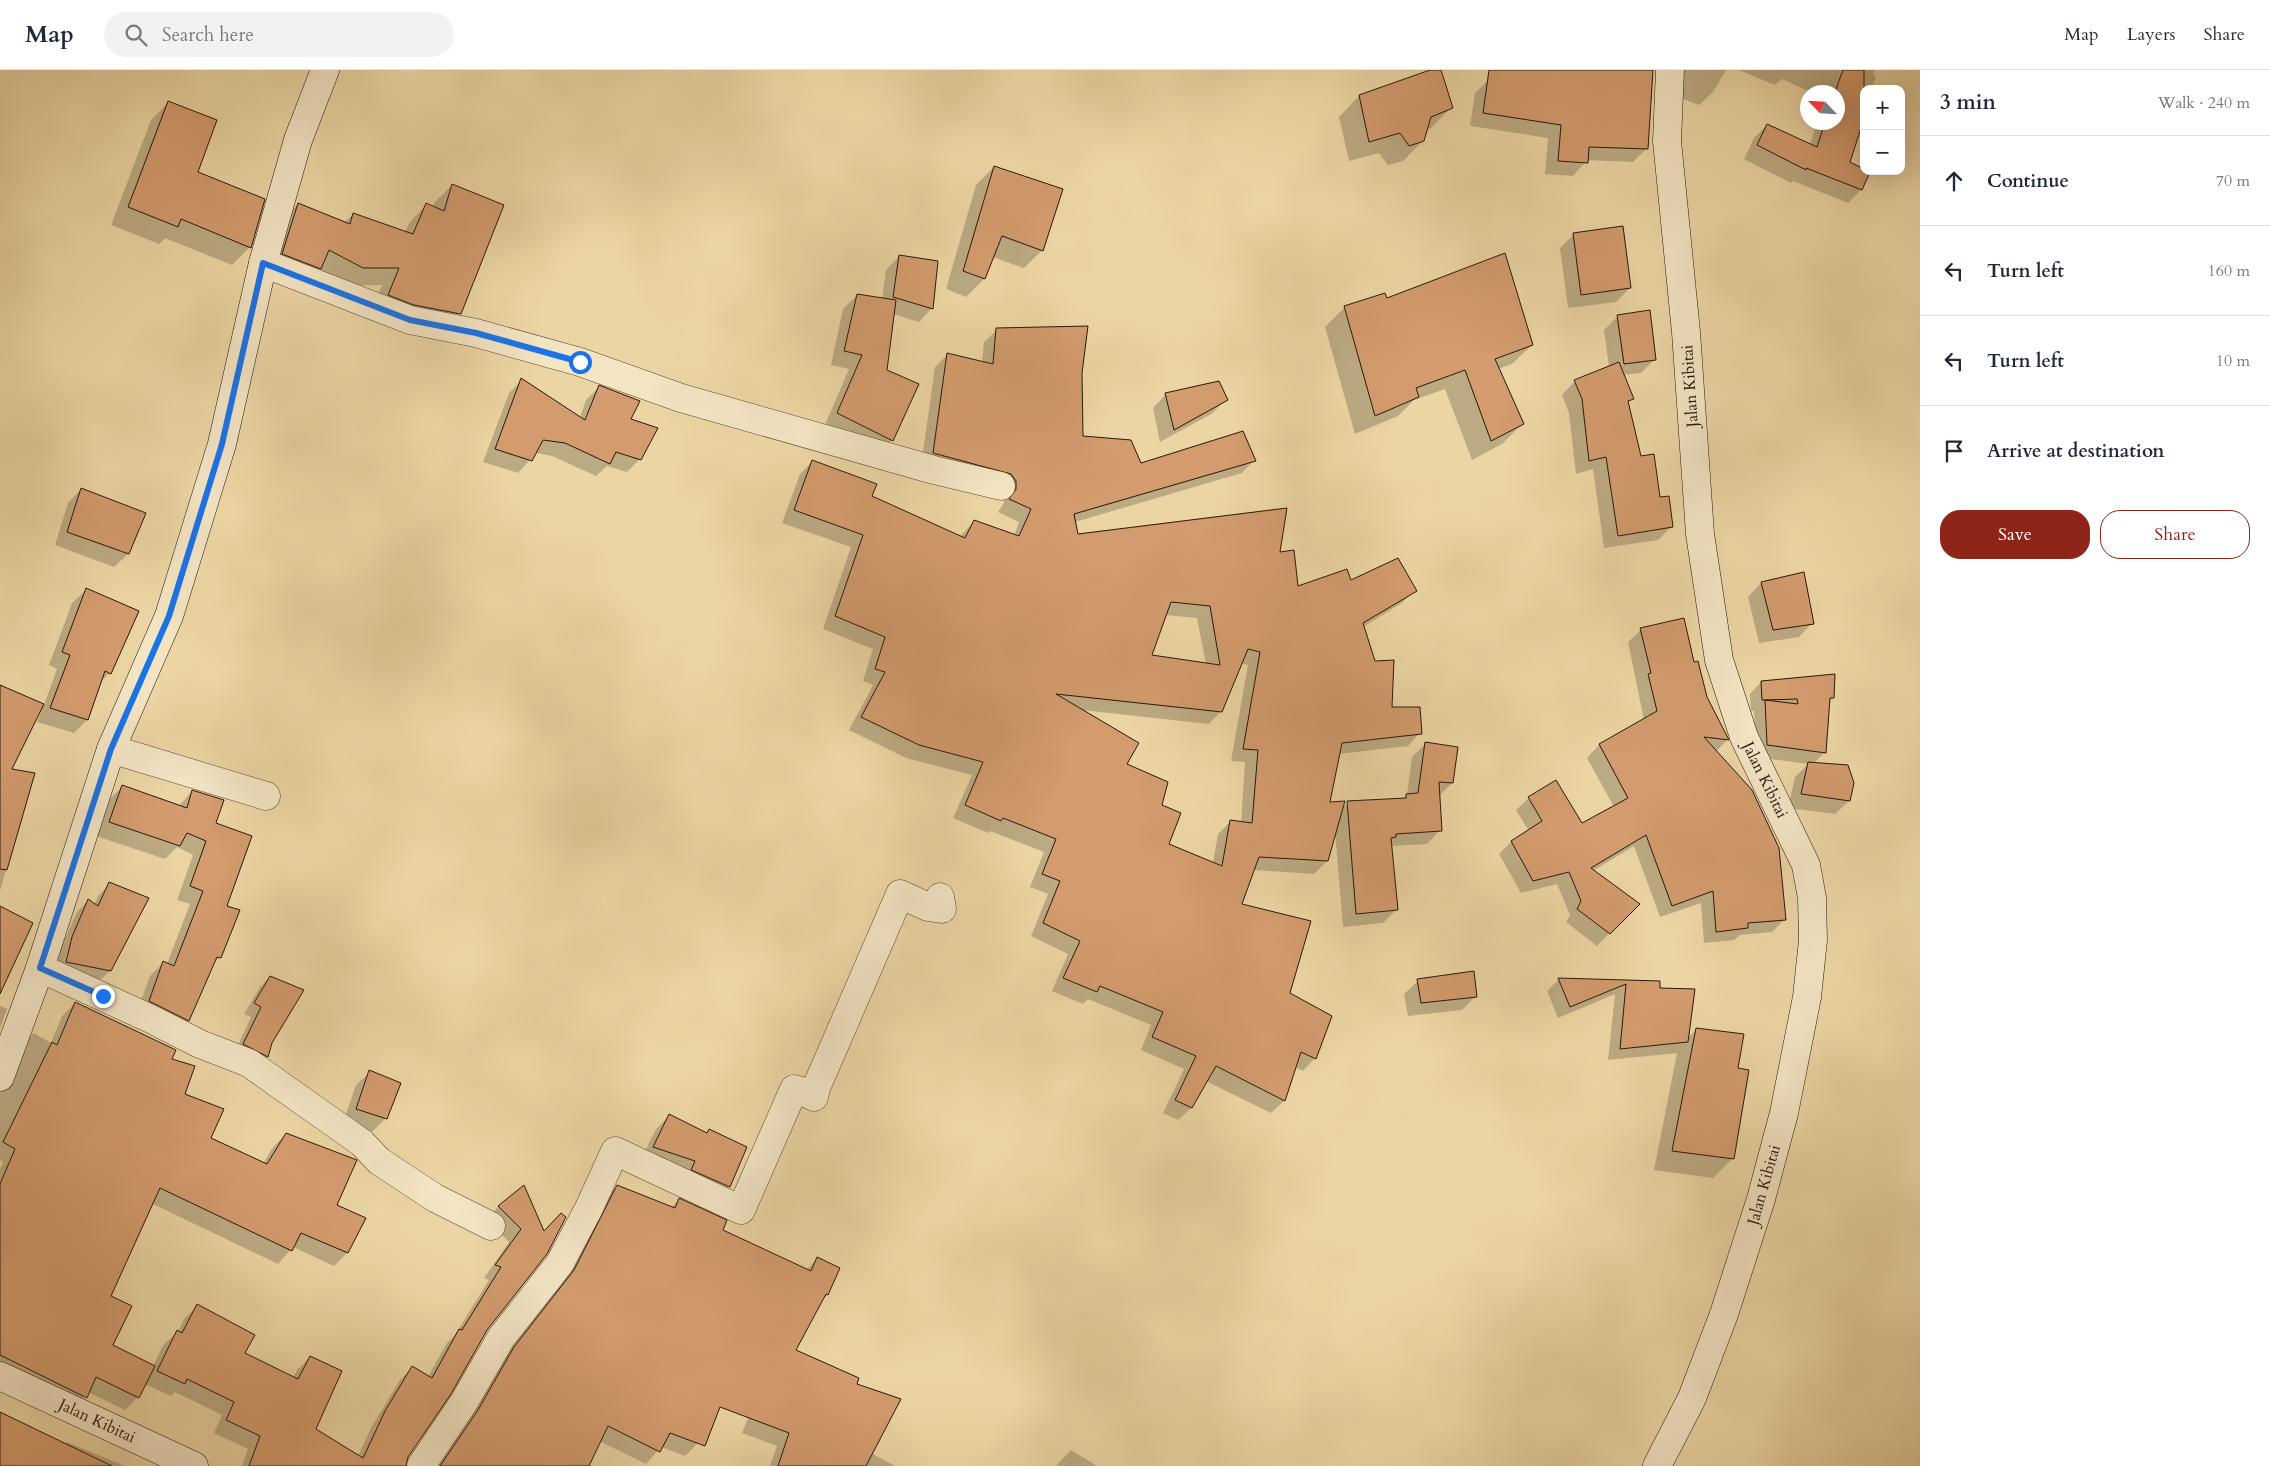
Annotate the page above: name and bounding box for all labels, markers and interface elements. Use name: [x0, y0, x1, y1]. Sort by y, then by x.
search box: [104, 12, 454, 57]
text: Map: [25, 18, 74, 51]
icon: search: [122, 21, 150, 49]
text: Search here: [162, 22, 254, 48]
text: Map: [2064, 22, 2099, 47]
text: Layers: [2127, 22, 2176, 47]
text: Share: [2204, 22, 2245, 47]
north arrow: [1800, 85, 1845, 130]
map controls: [1860, 85, 1905, 175]
button: +: [1860, 85, 1905, 130]
text: 3 min: [1940, 88, 1996, 117]
text: Walk · 240 m: [2158, 92, 2250, 114]
button: −: [1860, 130, 1905, 175]
icon: ahead: [1940, 167, 1968, 195]
text: Continue: [1987, 168, 2069, 194]
text: 70 m: [2216, 170, 2250, 192]
icon: left: [1940, 257, 1968, 285]
text: Turn left: [1987, 258, 2064, 284]
text: 160 m: [2208, 260, 2250, 282]
street label: Jalan Kibitai: [1676, 344, 1704, 430]
icon: left: [1940, 347, 1968, 375]
text: Turn left: [1987, 348, 2064, 374]
text: 10 m: [2216, 350, 2250, 372]
route start: [569, 351, 592, 374]
icon: arrive: [1940, 437, 1968, 465]
text: Arrive at destination: [1987, 438, 2164, 464]
button: Save: [1940, 510, 2090, 559]
button: Share: [2100, 510, 2250, 559]
street label: Jalan Kibitai: [1736, 736, 1793, 822]
route end: [92, 985, 115, 1008]
street label: Jalan Kibitai: [1741, 1142, 1786, 1230]
street label: Jalan Kibitai: [53, 1393, 140, 1449]

